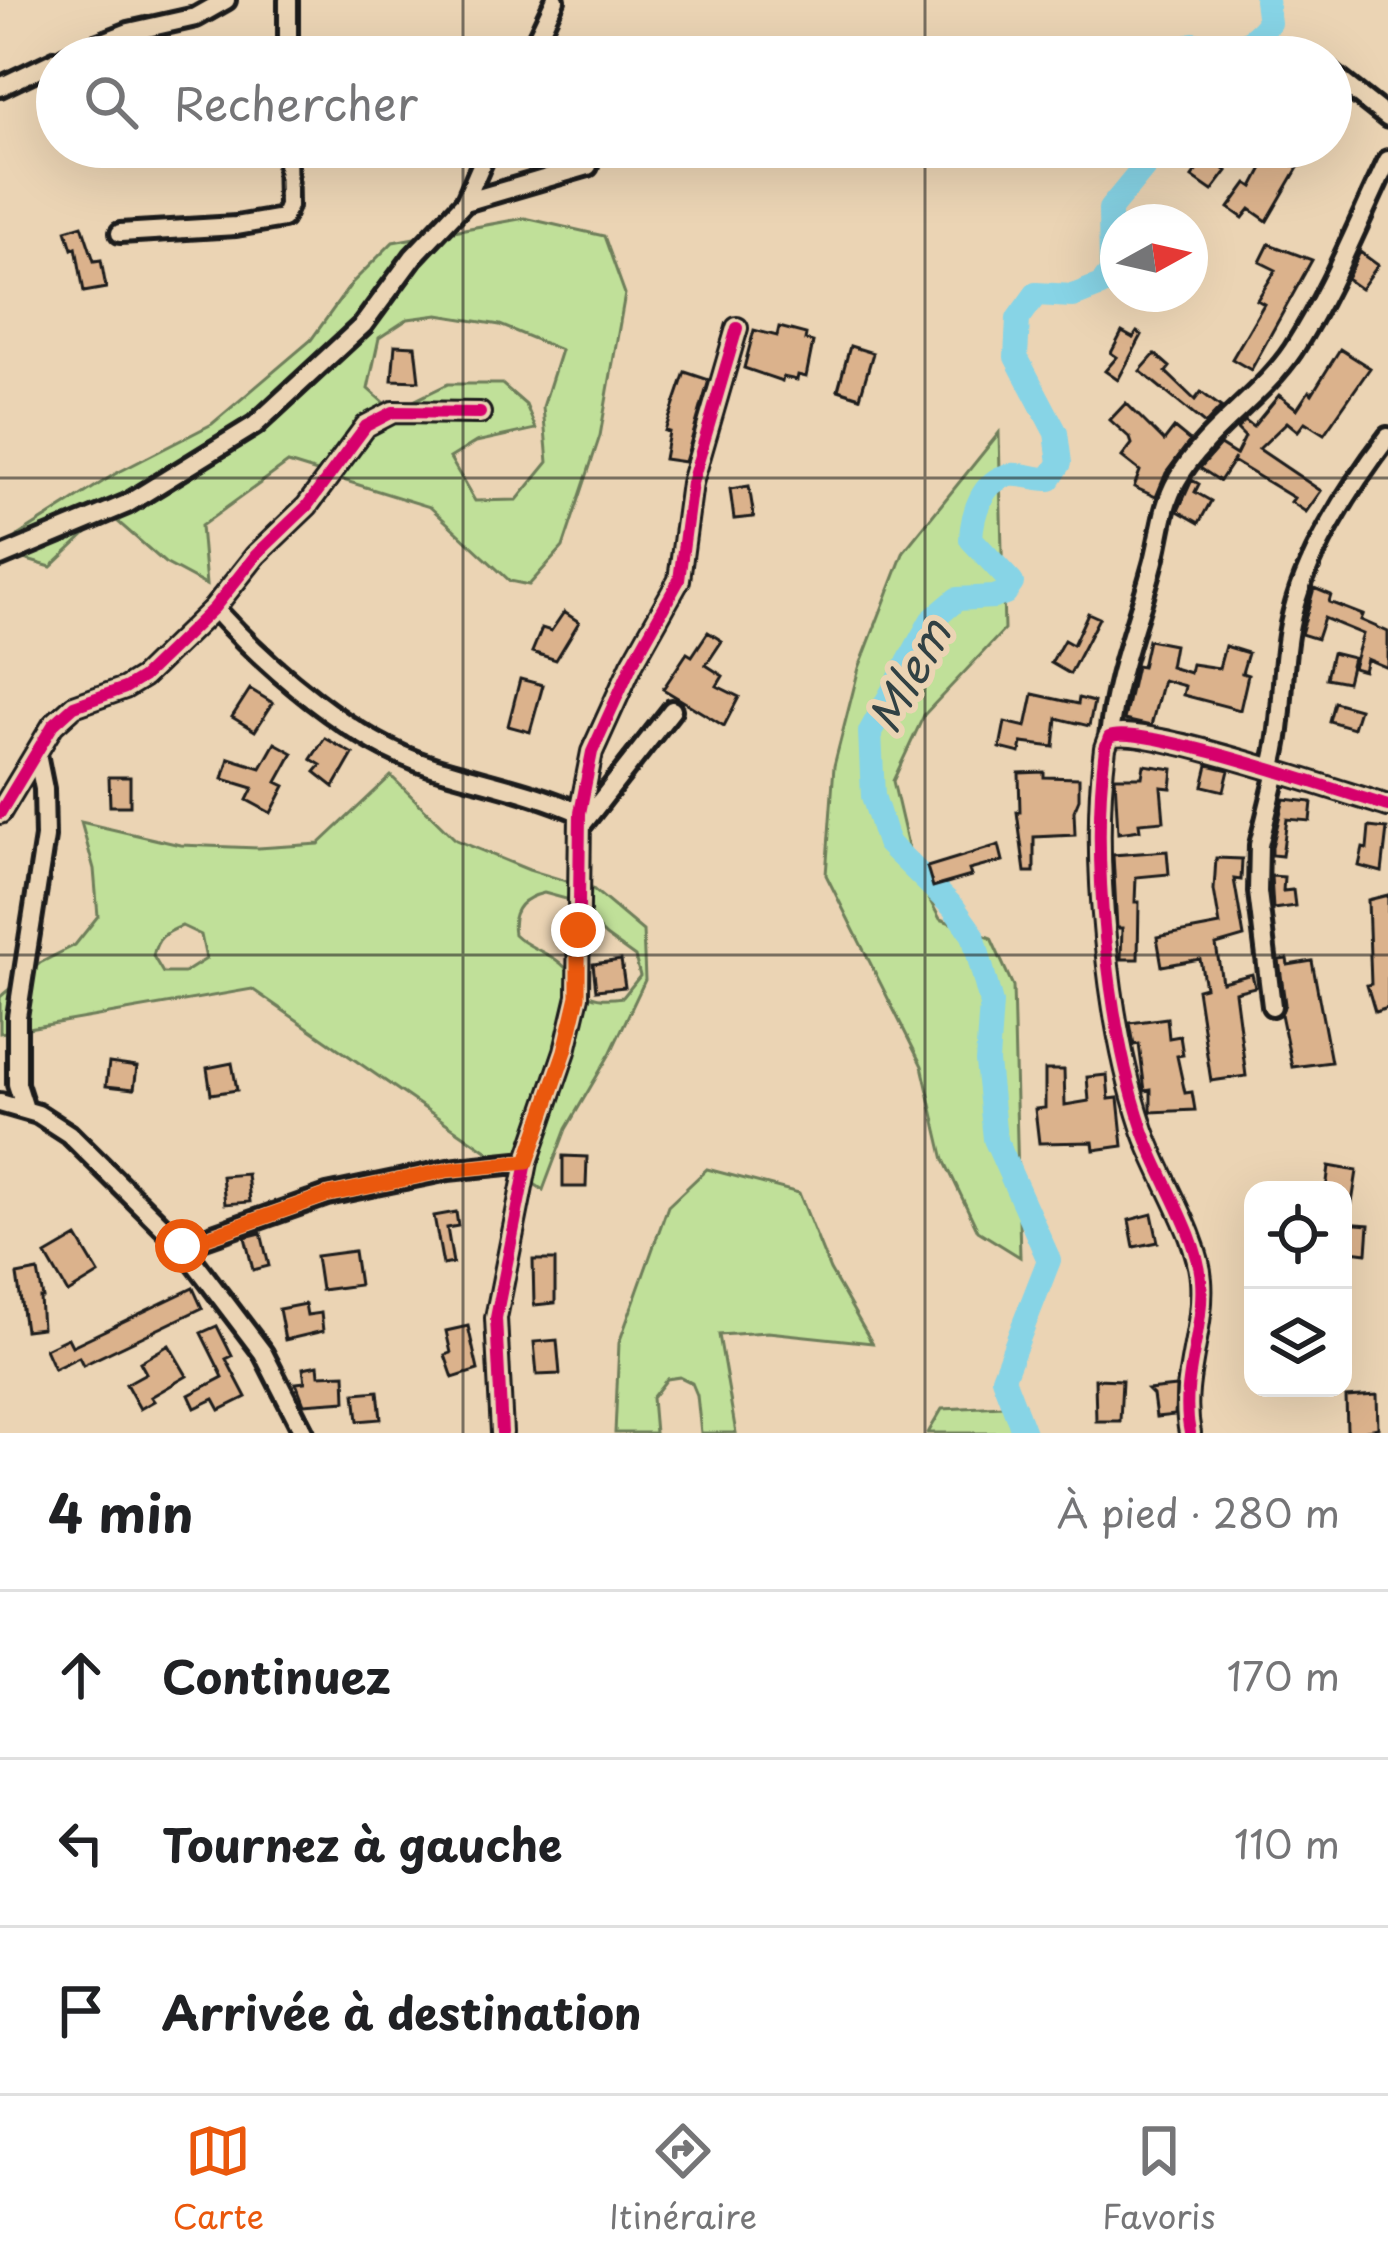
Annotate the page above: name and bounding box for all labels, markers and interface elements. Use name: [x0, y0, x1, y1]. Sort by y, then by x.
search box: [36, 36, 1352, 168]
text: Rechercher: [174, 68, 418, 136]
icon: search: [78, 69, 144, 135]
north arrow: [1100, 204, 1208, 312]
water label: Mlem: [849, 605, 967, 743]
route end: [551, 903, 605, 957]
map controls: [1244, 1181, 1352, 1397]
button: locate: [1244, 1181, 1352, 1289]
route start: [155, 1219, 209, 1273]
button: layers: [1244, 1289, 1352, 1397]
text: 4 min: [48, 1473, 193, 1550]
text: À pied · 280 m: [1057, 1482, 1340, 1541]
text: Continuez: [162, 1641, 391, 1709]
icon: ahead: [48, 1642, 114, 1708]
text: 170 m: [1227, 1645, 1340, 1704]
text: Tournez à gauche: [162, 1809, 563, 1877]
icon: left: [48, 1810, 114, 1876]
text: 110 m: [1234, 1813, 1340, 1872]
text: Arrivée à destination: [162, 1977, 642, 2045]
icon: arrive: [48, 1978, 114, 2044]
tab: Carte: [172, 2118, 264, 2240]
tab: Itinéraire: [609, 2118, 757, 2240]
tab: Favoris: [1102, 2118, 1216, 2240]

